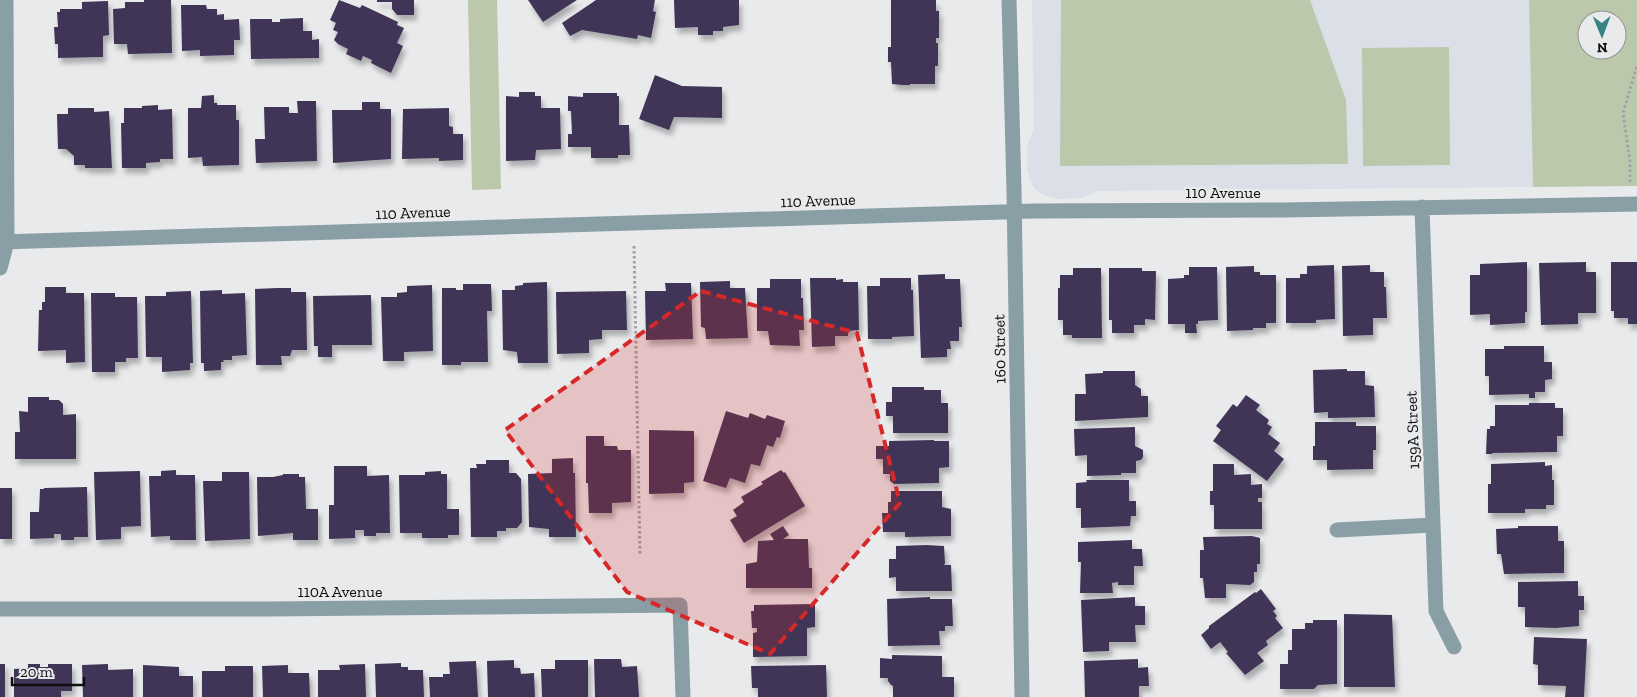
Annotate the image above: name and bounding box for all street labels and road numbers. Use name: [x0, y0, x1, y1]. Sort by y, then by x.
street label: 110 Avenue: [1185, 183, 1261, 202]
street label: 110 Avenue: [780, 190, 856, 211]
street label: 110 Avenue: [375, 202, 451, 223]
street label: 160 Street: [989, 314, 1010, 384]
street label: 159A Street: [1402, 390, 1423, 470]
street label: 110A Avenue: [297, 582, 383, 601]

